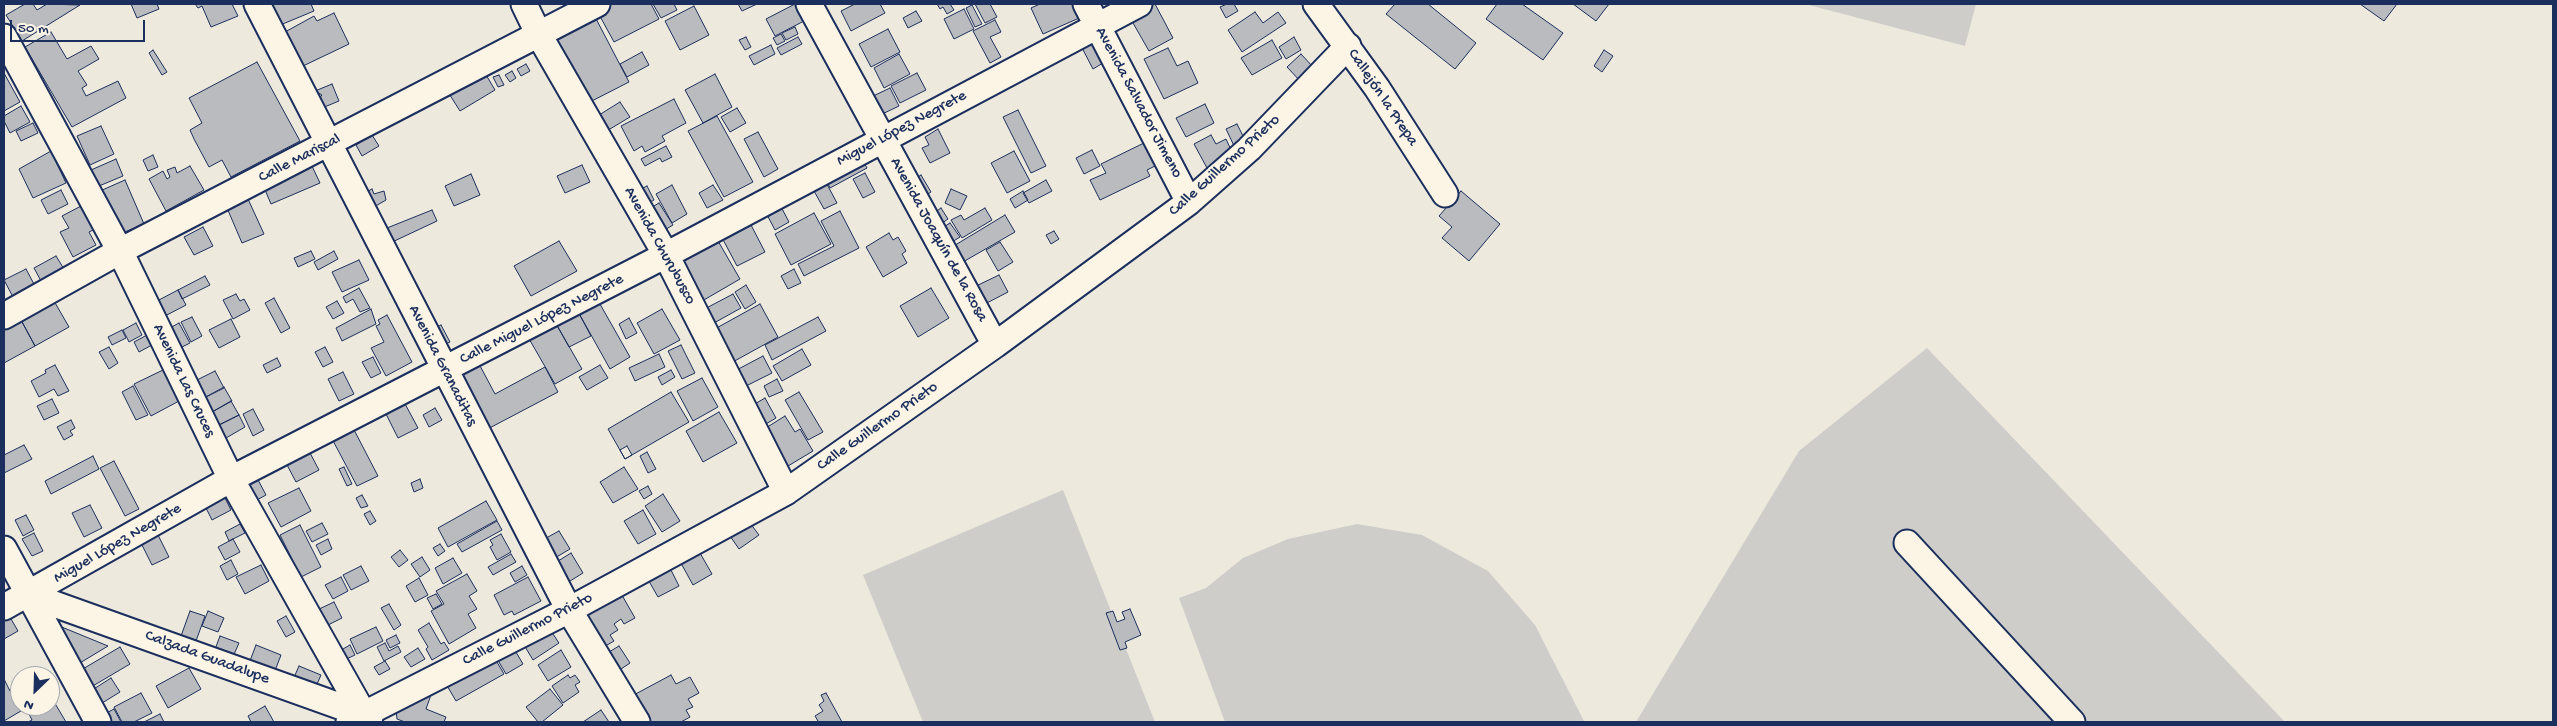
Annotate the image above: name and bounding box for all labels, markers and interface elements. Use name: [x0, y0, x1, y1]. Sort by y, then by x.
scale bar: [12, 10, 148, 42]
text: 50 m: [18, 20, 49, 38]
street label: Avenida Salvador Jimeno: [1090, 24, 1186, 182]
street label: Callejón la Prepa: [1342, 46, 1422, 150]
street label: Miguel López Negrete: [834, 87, 970, 171]
street label: Calle Guillermo Prieto: [1165, 111, 1285, 221]
street label: Calle Mariscal: [256, 130, 344, 188]
street label: Avenida Joaquín de la Rosa: [885, 155, 991, 325]
street label: Avenida Churubusco: [619, 184, 699, 308]
street label: Calle Miguel López Negrete: [457, 270, 627, 370]
street label: Avenida Granaditas: [403, 302, 481, 430]
street label: Avenida Las Cruces: [147, 321, 219, 441]
street label: Calle Guillermo Prieto: [814, 378, 942, 476]
street label: Miguel López Negrete: [51, 500, 185, 588]
street label: Calle Guillermo Prieto: [460, 589, 596, 671]
street label: Calzada Guadalupe: [142, 627, 272, 689]
north arrow: [10, 666, 60, 716]
text: N: [21, 695, 37, 714]

